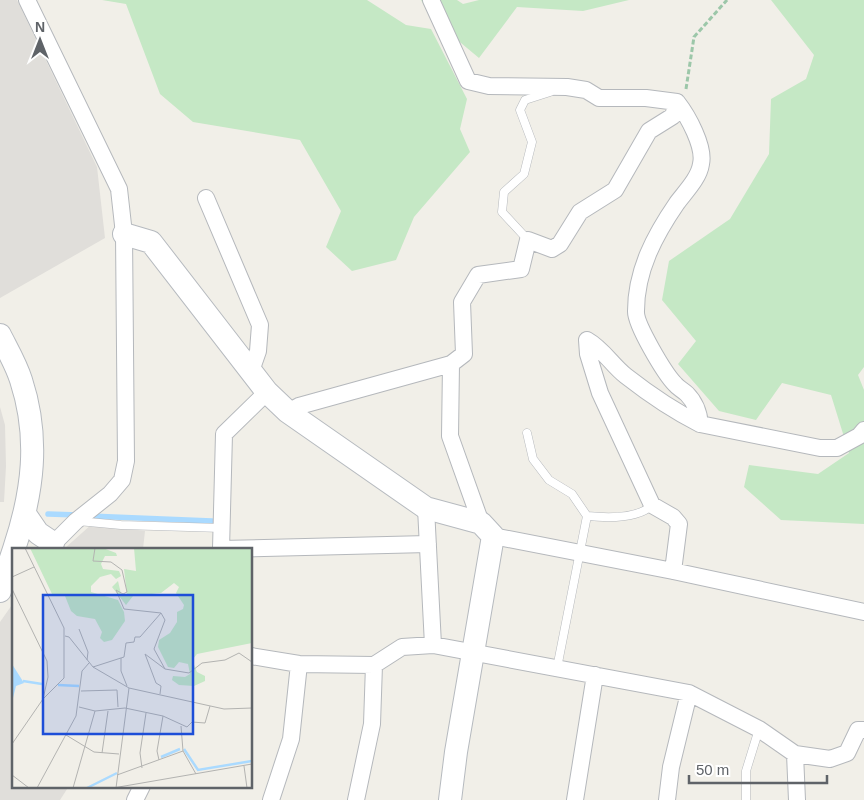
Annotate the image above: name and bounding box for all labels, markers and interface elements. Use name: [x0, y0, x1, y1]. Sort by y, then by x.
north arrow: [15, 15, 65, 65]
text: N: [35, 19, 45, 35]
inset map: [12, 548, 252, 788]
scale bar: [689, 752, 826, 784]
text: 50 m: [696, 761, 729, 778]

